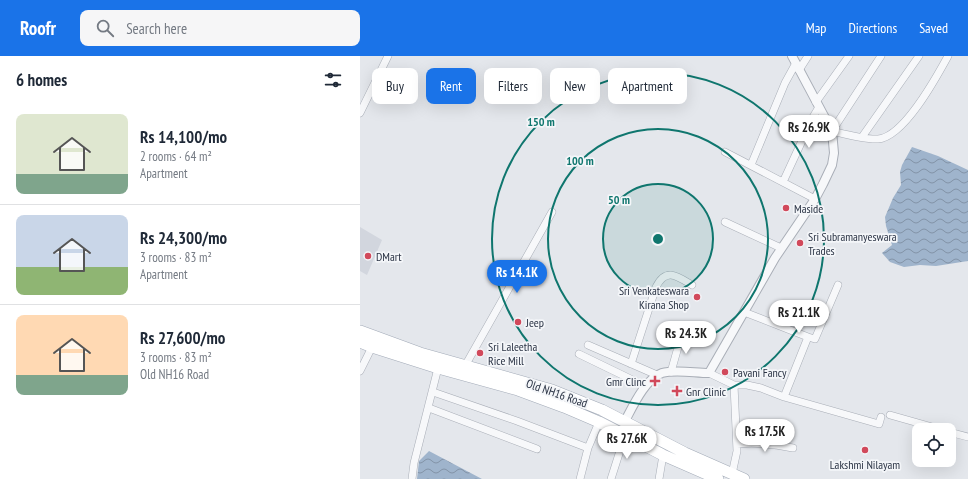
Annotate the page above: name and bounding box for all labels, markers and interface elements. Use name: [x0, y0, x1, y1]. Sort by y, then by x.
search box: [80, 10, 360, 46]
text: Roofr: [20, 16, 56, 40]
icon: search: [94, 17, 116, 39]
text: Search here: [126, 19, 187, 38]
text: Map: [806, 19, 826, 37]
text: Directions: [848, 19, 897, 37]
text: Saved: [919, 19, 948, 37]
chip: Buy: [372, 68, 418, 104]
chip: Rent: [426, 68, 476, 104]
chip: Filters: [484, 68, 542, 104]
chip: New: [550, 68, 600, 104]
chip: Apartment: [608, 68, 687, 104]
text: 6 homes: [16, 69, 67, 91]
icon: filters: [322, 69, 344, 91]
text: 150 m: [527, 114, 555, 129]
pin: Rs 26.9K: [768, 115, 850, 149]
text: Rs 26.9K: [788, 119, 830, 136]
text: Rs 14,100/mo: [140, 126, 227, 148]
icon: home: [48, 130, 96, 178]
text: 2 rooms · 64 m²: [140, 148, 212, 165]
text: 100 m: [566, 153, 594, 168]
text: Apartment: [140, 165, 188, 182]
text: 50 m: [608, 192, 630, 207]
place label: Maside: [794, 201, 823, 216]
marker: Maside: [781, 203, 791, 213]
text: Rs 24,300/mo: [140, 227, 227, 249]
place label: Sri Subramanyeswara Trades: [808, 229, 897, 258]
icon: home: [48, 231, 96, 279]
centre of rings: [651, 232, 665, 246]
marker: Sri Subramanyeswara Trades: [795, 238, 805, 248]
text: 3 rooms · 83 m²: [140, 249, 212, 266]
place label: DMart: [376, 249, 402, 264]
marker: DMart: [363, 251, 373, 261]
pin: Rs 14.1K: [476, 260, 558, 294]
text: Rs 14.1K: [496, 264, 538, 281]
text: Apartment: [140, 266, 188, 283]
place label: Sri Venkateswara Kirana Shop: [619, 283, 689, 312]
marker: Sri Venkateswara Kirana Shop: [692, 292, 702, 302]
pin: Rs 21.1K: [758, 300, 840, 334]
text: Rs 21.1K: [778, 304, 820, 321]
place label: Jeep: [525, 315, 544, 330]
marker: Jeep: [513, 317, 523, 327]
pin: Rs 24.3K: [645, 321, 727, 355]
text: Rs 24.3K: [665, 325, 707, 342]
text: Rs 27,600/mo: [140, 327, 225, 349]
icon: home: [48, 331, 96, 379]
place label: Sri Laleetha Rice Mill: [488, 339, 537, 368]
marker: Sri Laleetha Rice Mill: [475, 348, 485, 358]
text: 3 rooms · 83 m²: [140, 349, 212, 366]
place label: Pavani Fancy: [733, 365, 787, 380]
text: Old NH16 Road: [140, 366, 209, 383]
marker: Pavani Fancy: [720, 367, 730, 377]
place label: Gmr Clinc: [606, 374, 647, 389]
marker: Gmr Clinc: [649, 375, 661, 387]
street label: Old NH16 Road: [524, 376, 590, 410]
place label: Gnr Clinic: [686, 384, 727, 399]
marker: Gnr Clinic: [671, 385, 683, 397]
pin: Rs 17.5K: [724, 419, 806, 453]
text: Rs 17.5K: [745, 423, 785, 440]
map controls: [912, 423, 956, 467]
button: locate: [912, 423, 956, 467]
pin: Rs 27.6K: [586, 426, 668, 460]
text: Rs 27.6K: [607, 430, 647, 447]
marker: Lakshmi Nilayam: [860, 445, 870, 455]
place label: Lakshmi Nilayam: [830, 457, 900, 472]

